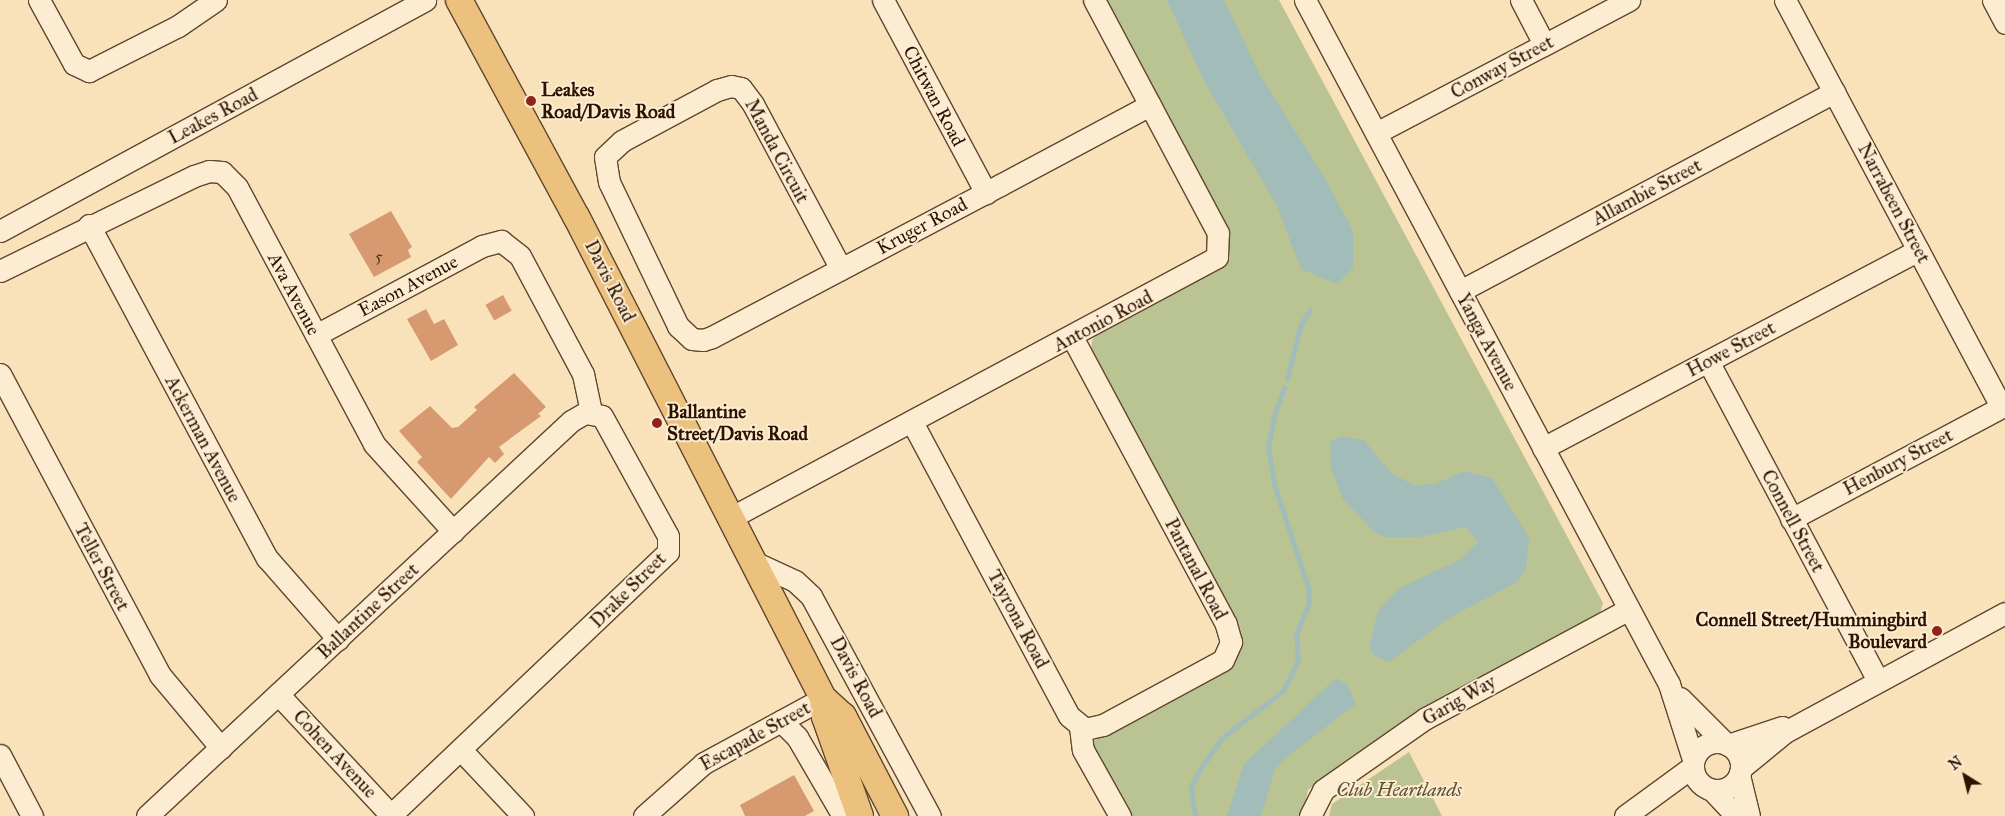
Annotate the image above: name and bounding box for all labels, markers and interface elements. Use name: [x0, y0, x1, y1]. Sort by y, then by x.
street label: Conway Street: [1447, 30, 1557, 104]
street label: Chitwan Road: [898, 42, 970, 150]
place label: Leakes Road/Davis Road: [541, 79, 675, 123]
street label: Leakes Road: [164, 83, 262, 149]
marker: Leakes Road/Davis Road: [525, 95, 537, 107]
street label: Manda Circuit: [740, 95, 814, 207]
street label: Narrabeen Street: [1853, 139, 1935, 267]
street label: Allambie Street: [1588, 154, 1706, 230]
street label: Kruger Road: [873, 193, 971, 259]
street label: Davis Road: [580, 236, 640, 326]
house number: 5: [375, 247, 383, 267]
street label: Ava Avenue: [263, 249, 325, 339]
street label: Eason Avenue: [354, 250, 462, 322]
street label: Antonio Road: [1049, 285, 1157, 357]
street label: Yanga Avenue: [1452, 289, 1522, 395]
street label: Howe Street: [1683, 316, 1779, 382]
street label: Ackerman Avenue: [160, 372, 246, 506]
place label: Ballantine Street/Davis Road: [667, 401, 808, 445]
marker: Ballantine Street/Davis Road: [651, 417, 663, 429]
street label: Henbury Street: [1839, 424, 1957, 500]
street label: Connell Street: [1756, 466, 1830, 576]
street label: Pantanal Road: [1160, 514, 1232, 624]
street label: Teller Street: [69, 519, 135, 615]
street label: Drake Street: [585, 547, 671, 633]
street label: Ballantine Street: [312, 558, 424, 664]
street label: Tayrona Road: [983, 566, 1053, 672]
place label: Connell Street/Hummingbird Boulevard: [1696, 609, 1927, 653]
marker: Connell Street/Hummingbird Boulevard: [1931, 625, 1943, 637]
street label: Davis Road: [825, 632, 887, 722]
street label: Garig Way: [1418, 670, 1500, 730]
street label: Escapade Street: [696, 696, 814, 776]
street label: Cohen Avenue: [288, 705, 382, 803]
north arrow: [1940, 751, 1990, 801]
text: N: [1946, 753, 1966, 774]
park label: Club Heartlands: [1336, 779, 1462, 801]

